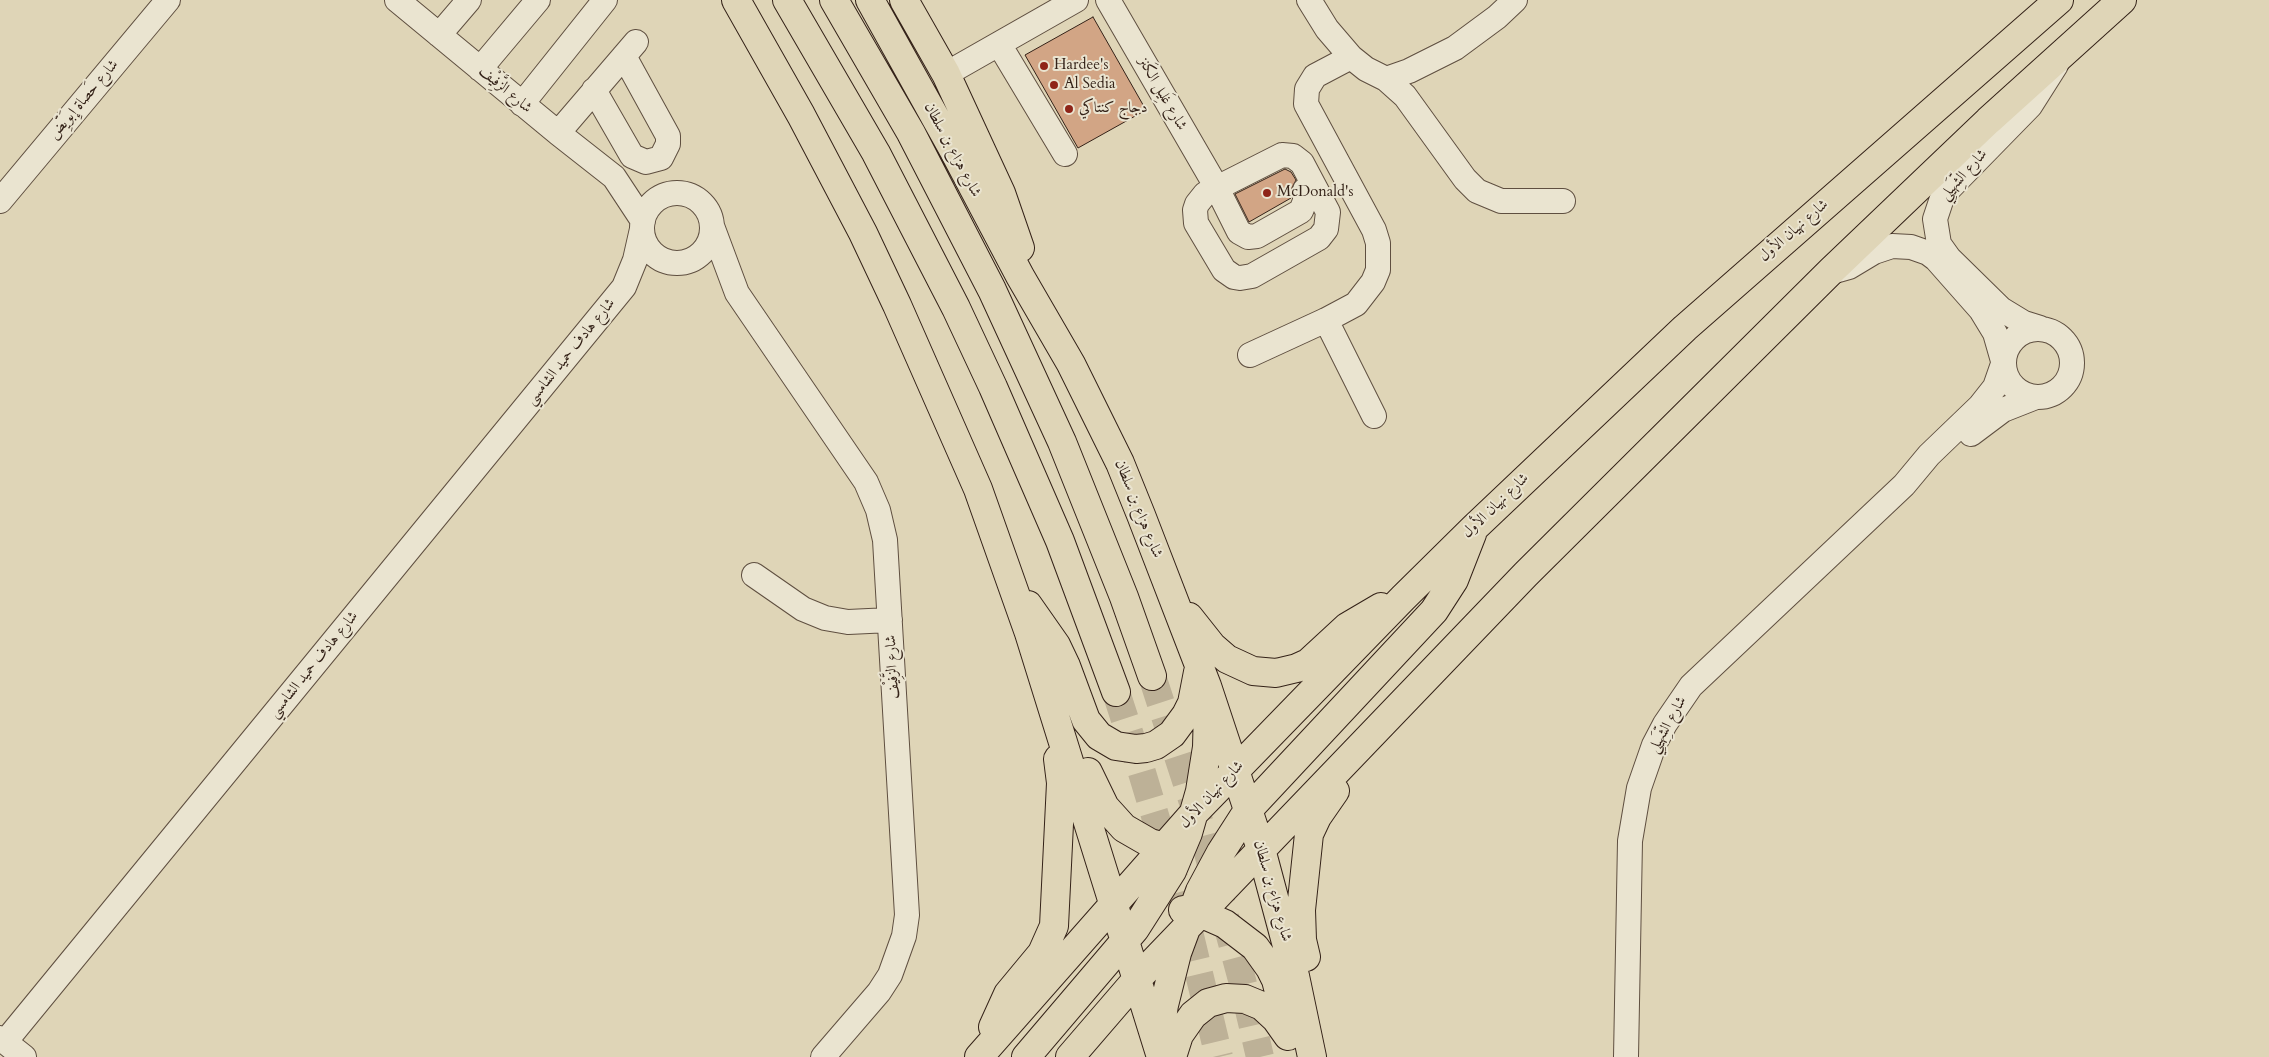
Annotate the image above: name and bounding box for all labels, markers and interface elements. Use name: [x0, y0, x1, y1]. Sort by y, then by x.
street label: شارع غَلِيل الكَنز: [1134, 54, 1190, 134]
street label: شارع حَصاة إِبوَيِّض: [45, 56, 123, 144]
place label: Hardee's: [1054, 57, 1109, 75]
marker: Hardee's: [1038, 60, 1050, 72]
street label: شارع الزَّفِيْف: [475, 63, 535, 117]
place label: Al Sedia: [1064, 76, 1116, 94]
marker: Al Sedia: [1048, 79, 1060, 91]
street label: شارع هزاع بن سلطان: [920, 100, 984, 200]
place label: دجاج كنتاكي: [1079, 100, 1148, 118]
marker: دجاج كنتاكي: [1063, 103, 1075, 115]
street label: شارع الشِّهَيلِي: [1937, 146, 1991, 204]
place label: McDonald's: [1277, 184, 1353, 202]
marker: McDonald's: [1261, 187, 1273, 199]
street label: شارع نهيان الأول: [1756, 196, 1832, 266]
street label: شارع هادف حميد الشامسي: [523, 295, 619, 409]
street label: شارع هزاع بن سلطان: [1110, 457, 1166, 561]
street label: شارع نهيان الأول: [1459, 470, 1533, 542]
street label: شارع هادف حميد الشامسي: [266, 608, 362, 722]
street label: شارع الزَّفِيْف: [882, 635, 904, 699]
street label: شارع الشِّهَيلِي: [1645, 693, 1691, 757]
street label: شارع نهيان الأول: [1176, 758, 1248, 832]
street label: شارع هزاع بن سلطان: [1249, 838, 1295, 944]

